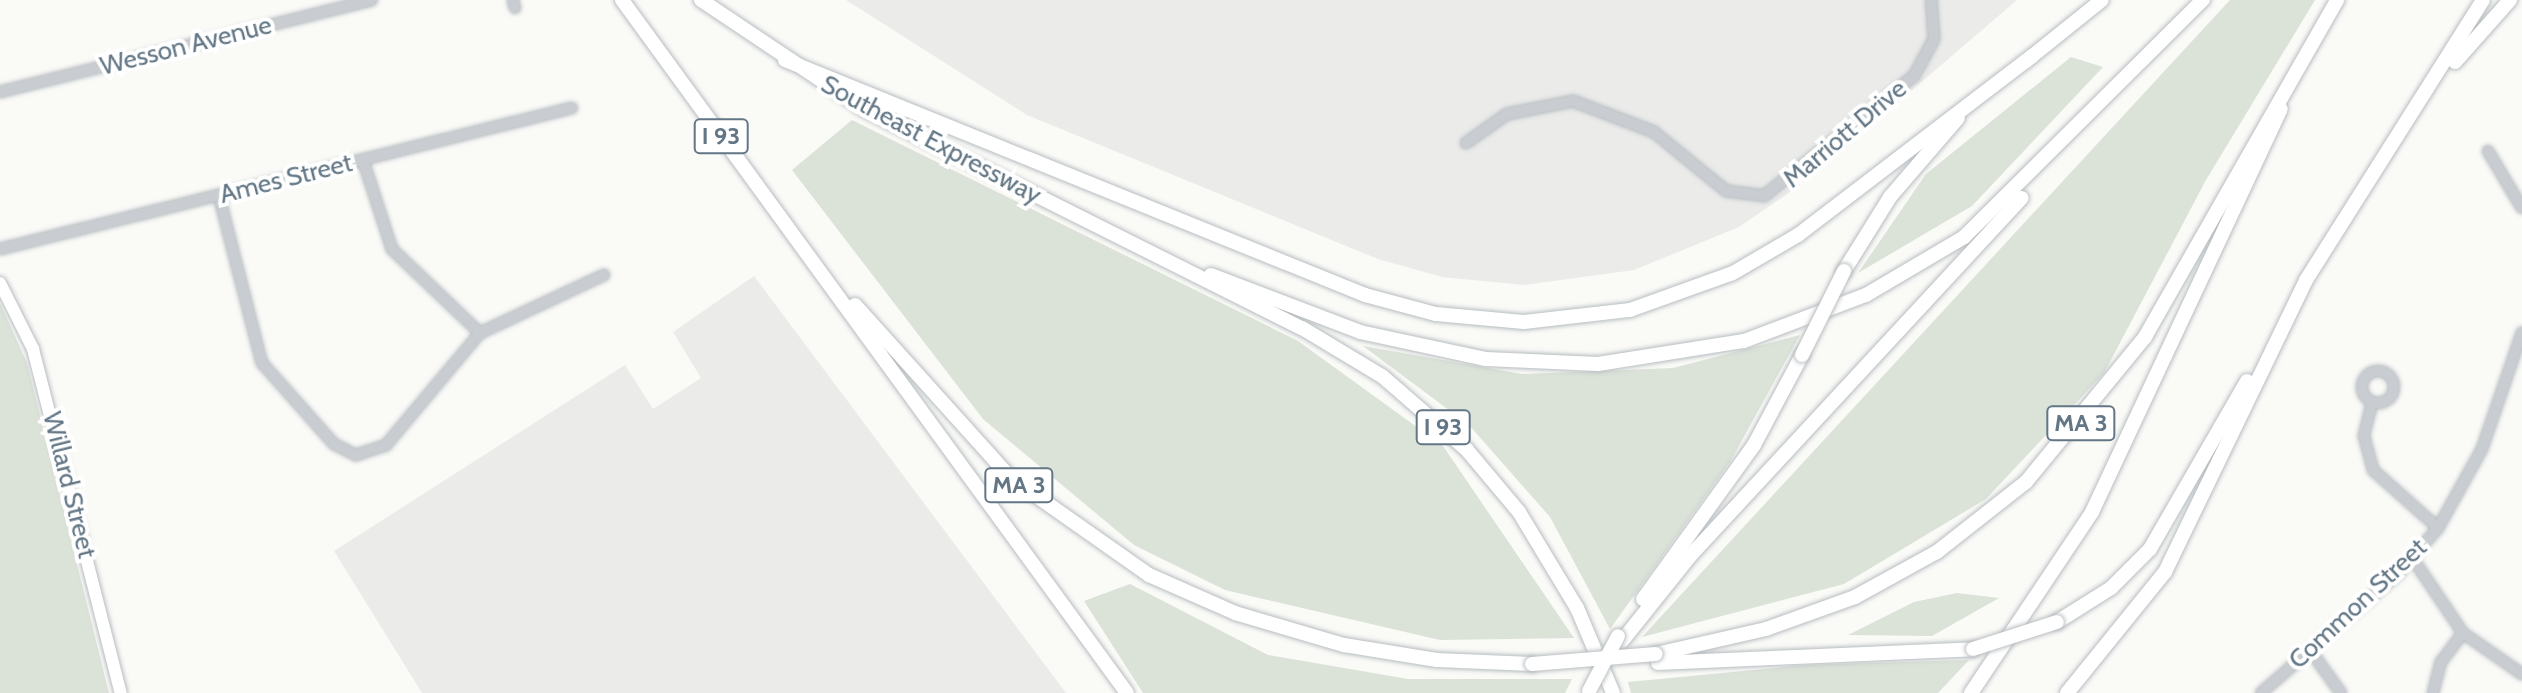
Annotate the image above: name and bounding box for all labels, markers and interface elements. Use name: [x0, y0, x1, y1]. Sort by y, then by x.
street label: Wesson Avenue: [97, 10, 275, 82]
street label: Southeast Expressway: [816, 69, 1046, 211]
street label: Marriott Drive: [1777, 73, 1913, 195]
road number: I 93: [693, 116, 749, 156]
street label: Ames Street: [216, 147, 356, 211]
road number: MA 3: [2045, 403, 2117, 443]
road number: I 93: [1415, 407, 1471, 447]
street label: Willard Street: [36, 409, 102, 561]
road number: MA 3: [983, 465, 1055, 505]
street label: Common Street: [2283, 532, 2433, 676]

